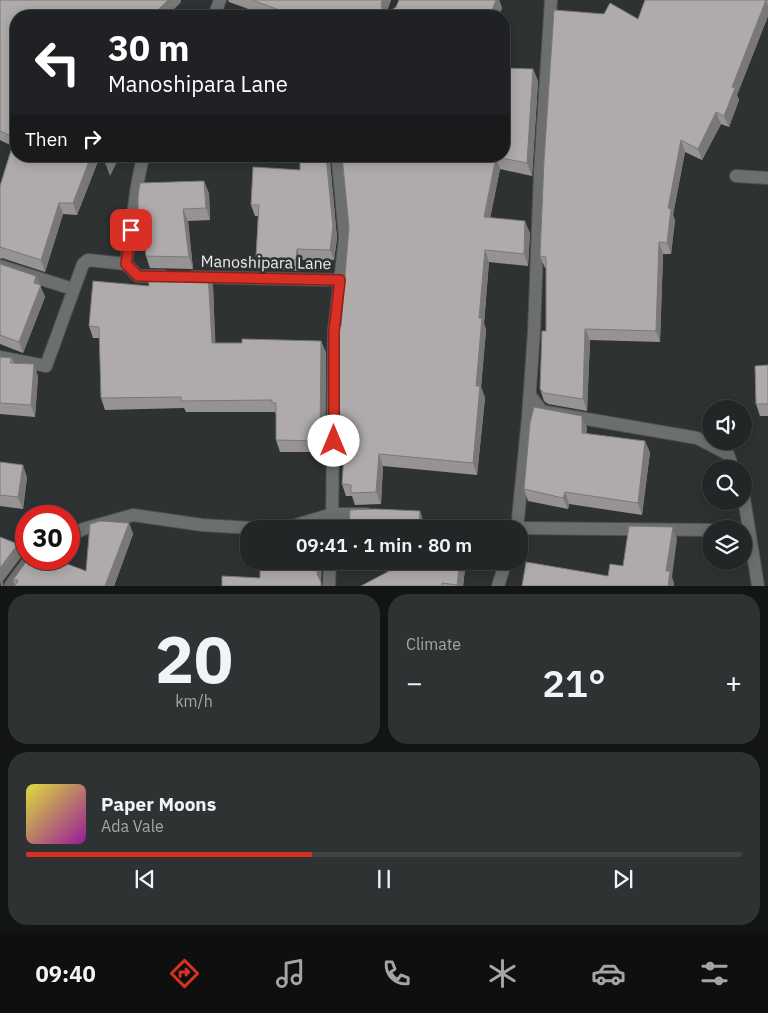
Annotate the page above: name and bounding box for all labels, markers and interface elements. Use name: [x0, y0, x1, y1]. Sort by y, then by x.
text: 30 m: [108, 25, 190, 71]
icon: left: [25, 30, 90, 95]
text: Manoshipara Lane: [108, 69, 288, 98]
icon: right: [78, 125, 106, 153]
text: Then: [25, 127, 68, 151]
pin: [110, 209, 152, 251]
icon: arrive: [117, 216, 145, 244]
street label: Manoshipara Lane: [200, 251, 332, 273]
map controls: [702, 400, 752, 570]
button: sound: [702, 400, 752, 450]
position arrow: [307, 414, 359, 466]
button: search: [702, 460, 752, 510]
speed limit sign: 30: [15, 505, 80, 570]
button: layers: [702, 520, 752, 570]
text: 09:41 · 1 min · 80 m: [296, 533, 472, 557]
text: 20: [155, 616, 233, 701]
text: Climate: [406, 634, 461, 654]
text: 21°: [542, 658, 606, 707]
text: −: [406, 664, 423, 701]
text: +: [725, 664, 742, 701]
text: km/h: [175, 691, 213, 711]
text: Paper Moons: [101, 792, 216, 816]
text: Ada Vale: [101, 816, 164, 836]
icon: previous: [131, 865, 159, 893]
icon: pause: [370, 865, 398, 893]
icon: next: [609, 865, 637, 893]
icon: directions: [167, 956, 202, 991]
icon: music: [273, 956, 308, 991]
icon: phone: [379, 956, 414, 991]
icon: climate: [485, 956, 520, 991]
icon: car: [591, 956, 626, 991]
icon: filters: [697, 956, 732, 991]
text: 09:40: [36, 959, 96, 988]

